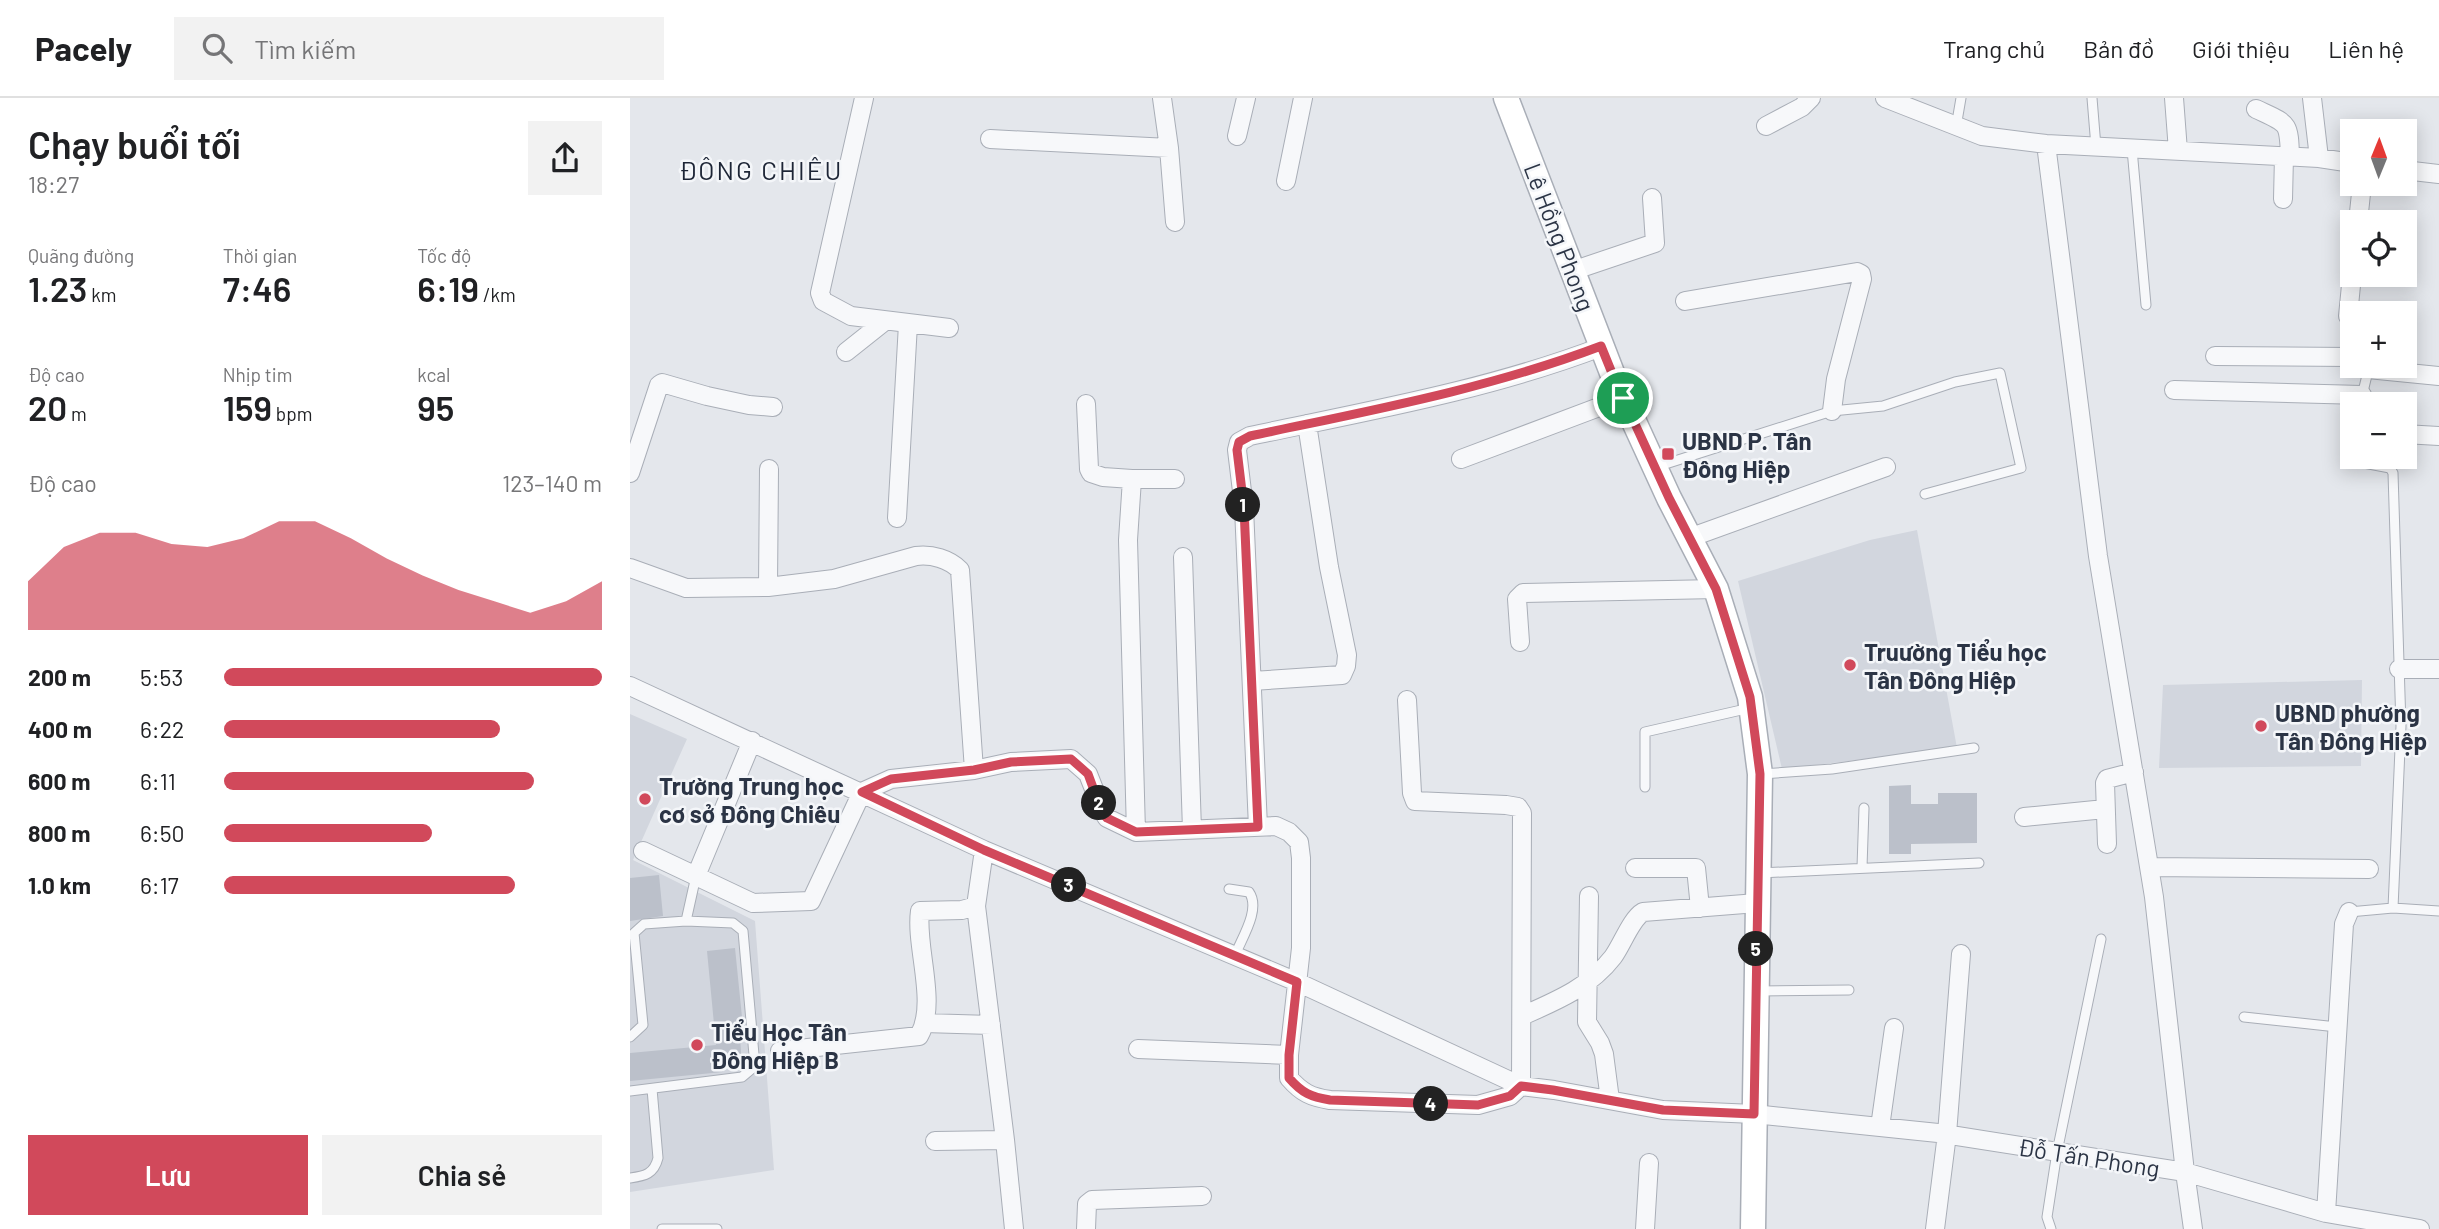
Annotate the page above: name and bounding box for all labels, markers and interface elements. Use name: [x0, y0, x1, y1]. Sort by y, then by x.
search box: [174, 17, 664, 80]
text: Pacely: [35, 28, 132, 68]
icon: search: [198, 29, 236, 67]
text: Tìm kiếm: [254, 33, 356, 64]
text: Trang chủ: [1943, 34, 2045, 63]
text: Bản đồ: [2083, 34, 2154, 63]
text: Giới thiệu: [2192, 34, 2290, 63]
text: Liên hệ: [2328, 34, 2404, 63]
north arrow: [2340, 119, 2417, 196]
map controls: [2340, 119, 2417, 469]
text: Chạy buổi tối: [28, 121, 241, 167]
button: share: [528, 121, 602, 195]
district label: ĐÔNG CHIÊU: [679, 154, 843, 185]
street label: Lê Hồng Phong: [1518, 159, 1602, 315]
text: 18:27: [28, 170, 79, 198]
button: locate: [2340, 210, 2417, 287]
text: Quãng đường: [28, 244, 134, 267]
text: Thời gian: [223, 244, 297, 267]
text: Tốc độ: [417, 244, 471, 267]
text: 1.23: [28, 267, 87, 309]
text: 7:46: [223, 267, 291, 309]
text: 6:19: [417, 267, 479, 309]
text: km: [87, 283, 116, 306]
text: /km: [479, 283, 516, 306]
button: +: [2340, 301, 2417, 378]
text: Độ cao: [28, 363, 85, 386]
text: Nhịp tim: [223, 363, 292, 386]
text: kcal: [417, 363, 450, 386]
pin: [1593, 368, 1653, 428]
icon: arrive: [1604, 379, 1642, 417]
text: 20: [28, 386, 67, 428]
text: 159: [223, 386, 272, 428]
text: 95: [417, 386, 454, 428]
button: −: [2340, 392, 2417, 469]
text: m: [67, 402, 87, 425]
text: bpm: [272, 402, 312, 425]
place label: UBND P. Tân Đông Hiệp: [1682, 426, 1812, 484]
marker: UBND P. Tân Đông Hiệp: [1660, 446, 1676, 462]
text: Độ cao: [28, 469, 97, 497]
text: 123–140 m: [502, 469, 602, 497]
pin: 1: [1226, 488, 1260, 522]
text: 1: [1239, 493, 1246, 516]
place label: Truường Tiểu học Tân Đông Hiệp: [1864, 637, 2047, 695]
marker: Truường Tiểu học Tân Đông Hiệp: [1842, 657, 1858, 673]
text: 200 m: [28, 663, 91, 691]
text: 5:53: [140, 663, 183, 691]
place label: UBND phường Tân Đông Hiệp: [2275, 698, 2427, 756]
text: 400 m: [28, 715, 92, 743]
text: 6:22: [140, 715, 184, 743]
marker: UBND phường Tân Đông Hiệp: [2253, 718, 2269, 734]
text: 600 m: [28, 767, 90, 795]
text: 6:11: [140, 767, 176, 795]
place label: Trường Trung học cơ sở Đông Chiêu: [659, 771, 844, 828]
pin: 2: [1082, 786, 1116, 820]
marker: Trường Trung học cơ sở Đông Chiêu: [637, 791, 653, 807]
text: 2: [1093, 791, 1104, 814]
text: 800 m: [28, 819, 90, 847]
text: 6:50: [140, 819, 184, 847]
pin: 3: [1052, 868, 1087, 902]
text: 1.0 km: [28, 871, 91, 899]
text: 6:17: [140, 871, 179, 899]
text: 3: [1063, 873, 1074, 896]
pin: 5: [1738, 932, 1774, 966]
text: 5: [1750, 937, 1761, 960]
place label: Tiểu Học Tân Đông Hiệp B: [711, 1017, 847, 1075]
marker: Tiểu Học Tân Đông Hiệp B: [689, 1037, 705, 1053]
pin: 4: [1414, 1086, 1448, 1122]
text: 4: [1425, 1092, 1436, 1115]
street label: Đỗ Tấn Phong: [2016, 1131, 2162, 1183]
button: Lưu: [28, 1135, 308, 1215]
button: Chia sẻ: [322, 1135, 602, 1215]

